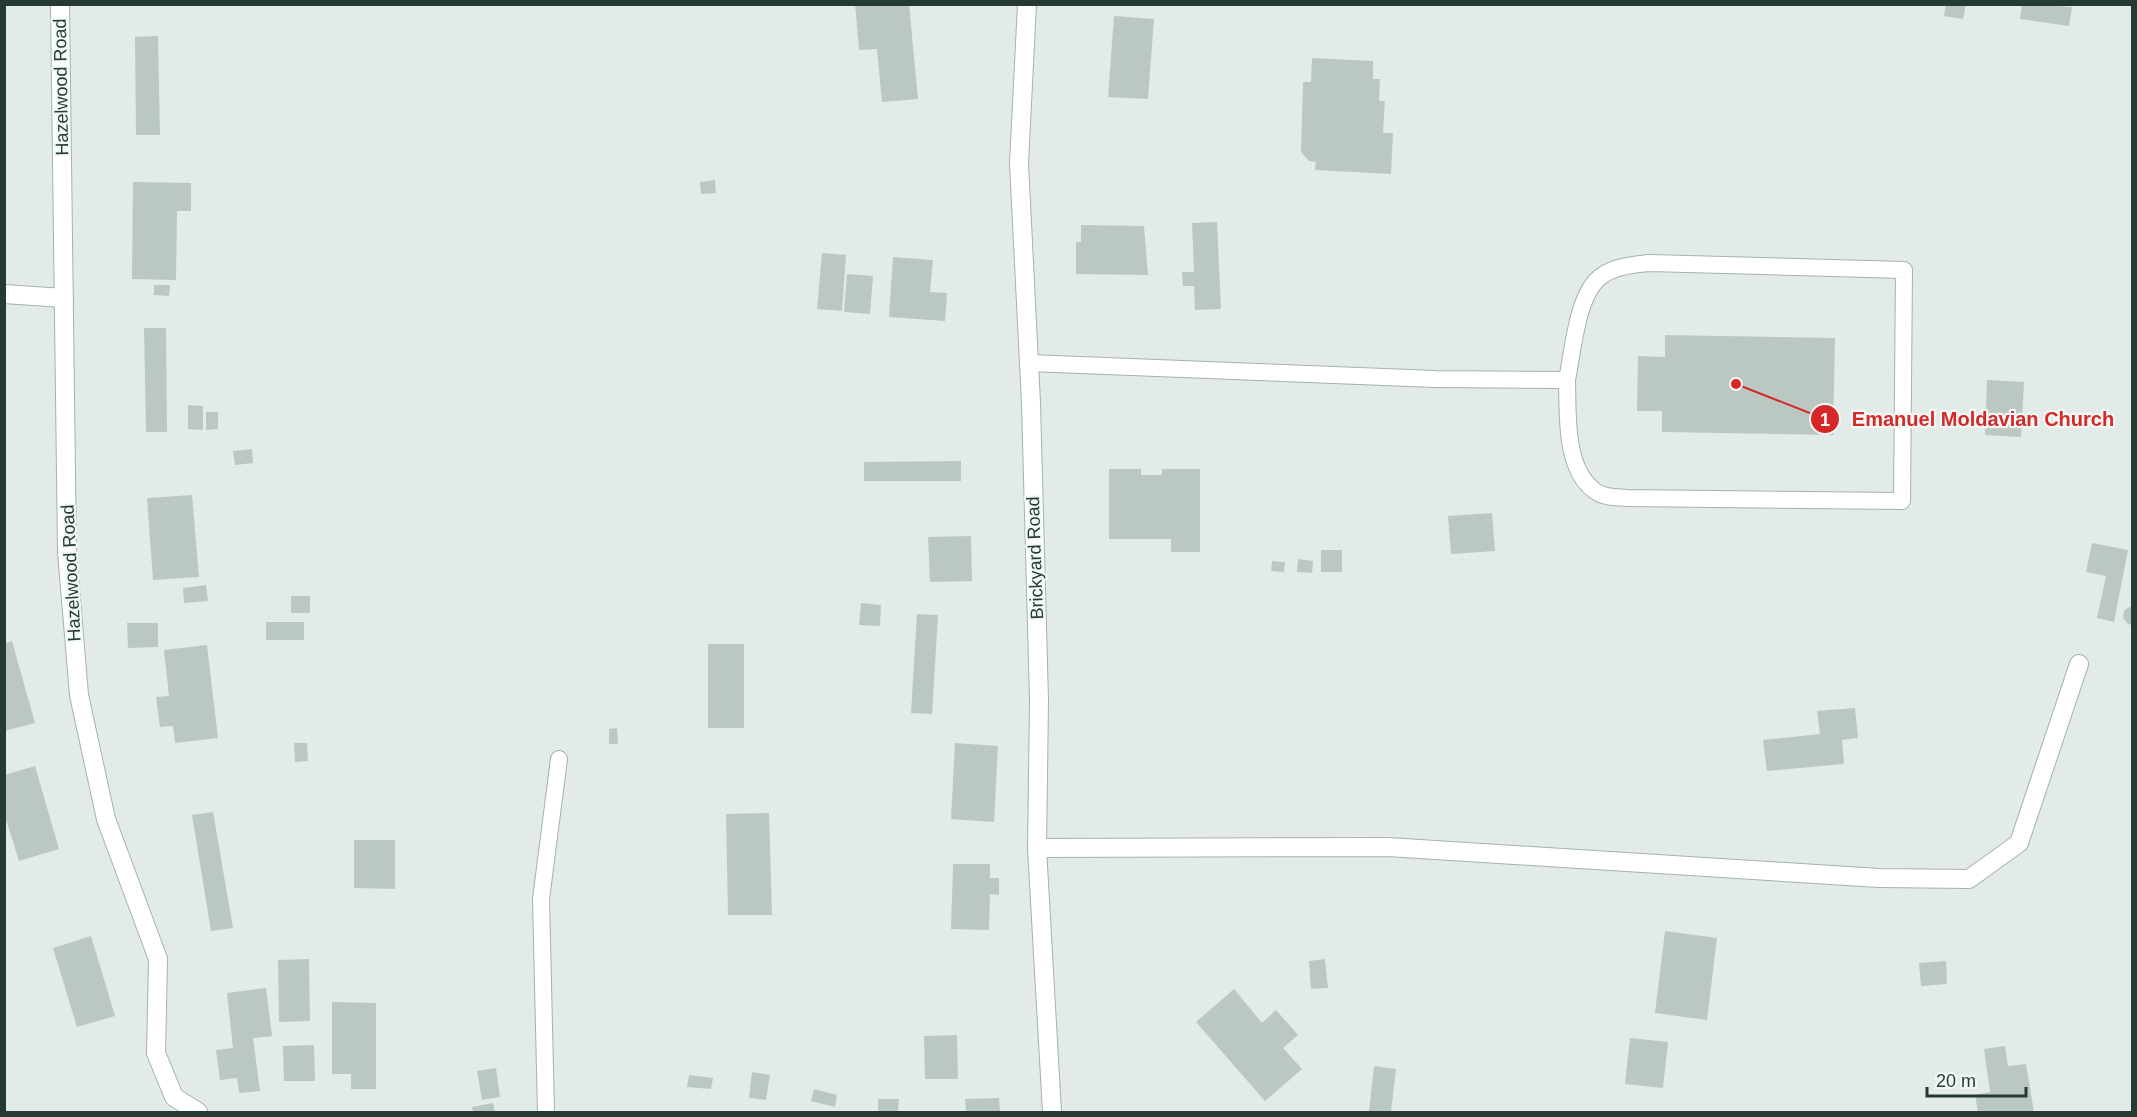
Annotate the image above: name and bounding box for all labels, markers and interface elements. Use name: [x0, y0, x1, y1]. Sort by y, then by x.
street label: Hazelwood Road: [50, 18, 72, 156]
callout: Emanuel Moldavian Church: [1810, 400, 2126, 438]
text: Emanuel Moldavian Church: [1852, 408, 2114, 430]
text: 1: [1820, 410, 1830, 430]
street label: Brickyard Road: [1023, 496, 1047, 620]
street label: Hazelwood Road: [57, 504, 85, 642]
scale bar: [1927, 1060, 2026, 1098]
text: 20 m: [1936, 1071, 1976, 1091]

